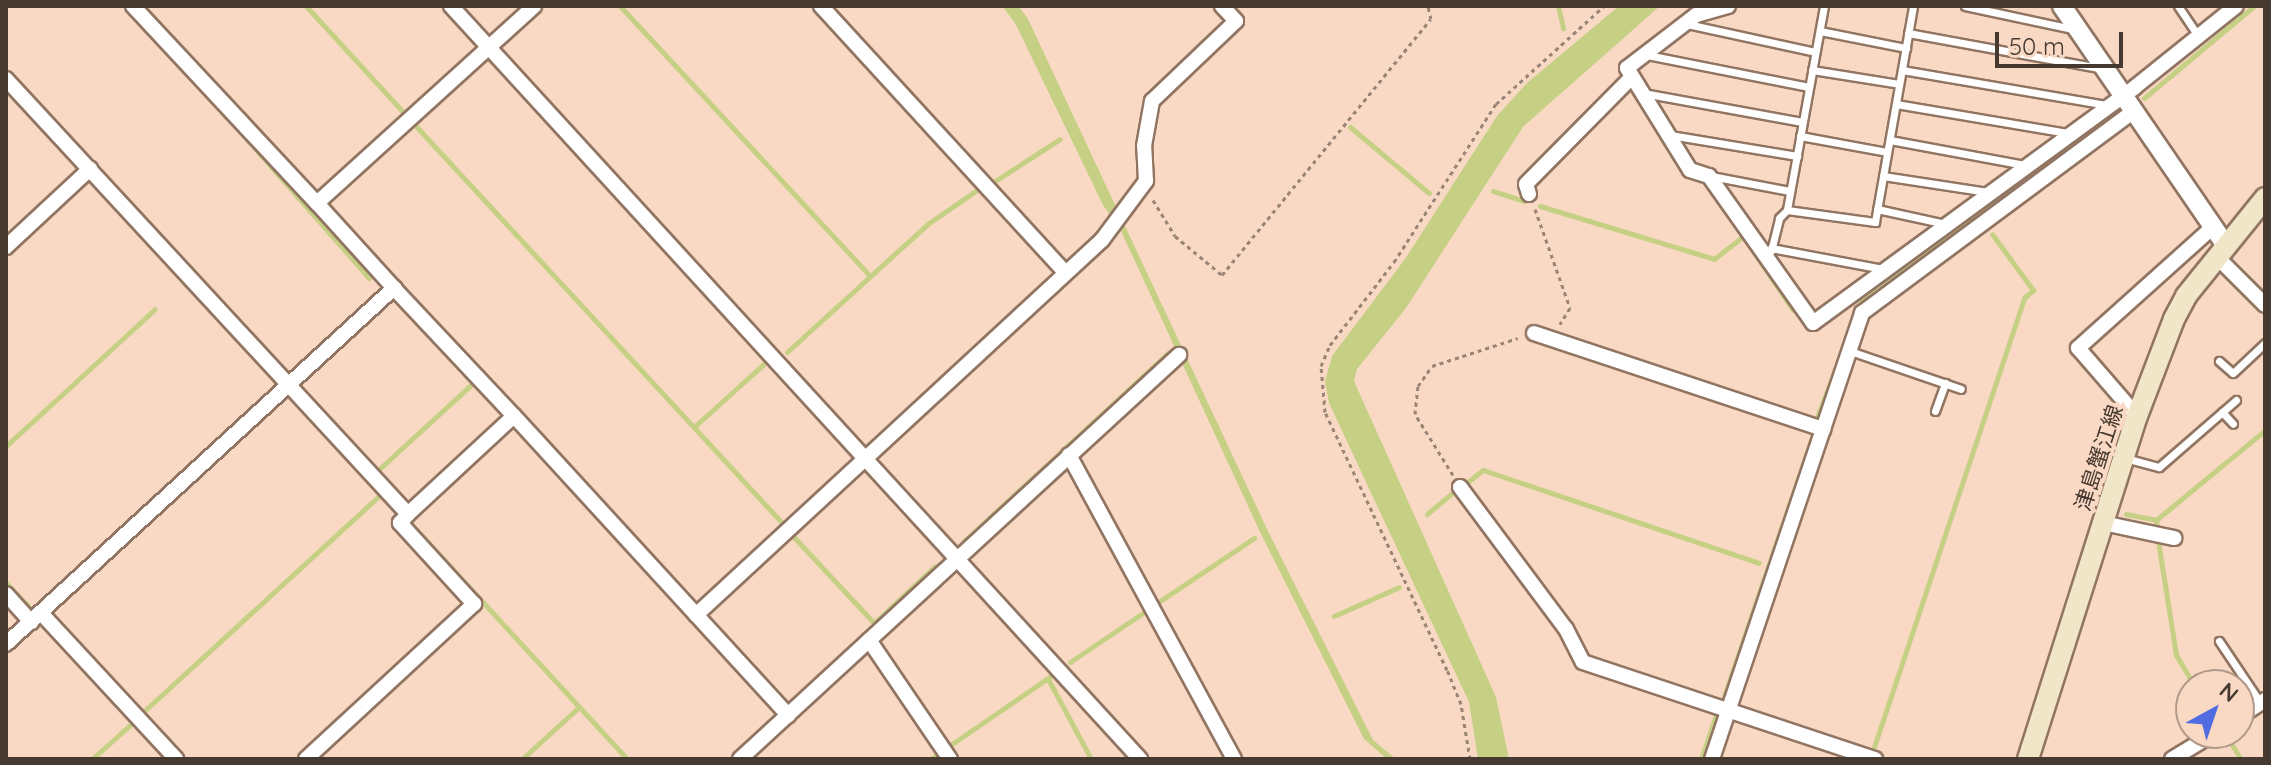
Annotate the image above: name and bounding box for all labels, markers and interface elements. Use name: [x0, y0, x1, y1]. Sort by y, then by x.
scale bar: [1999, 16, 2127, 66]
text: 50 m: [2009, 31, 2065, 61]
street label: 津島蟹江線: [2069, 402, 2129, 514]
north arrow: [2175, 669, 2255, 749]
text: N: [2214, 676, 2244, 708]

